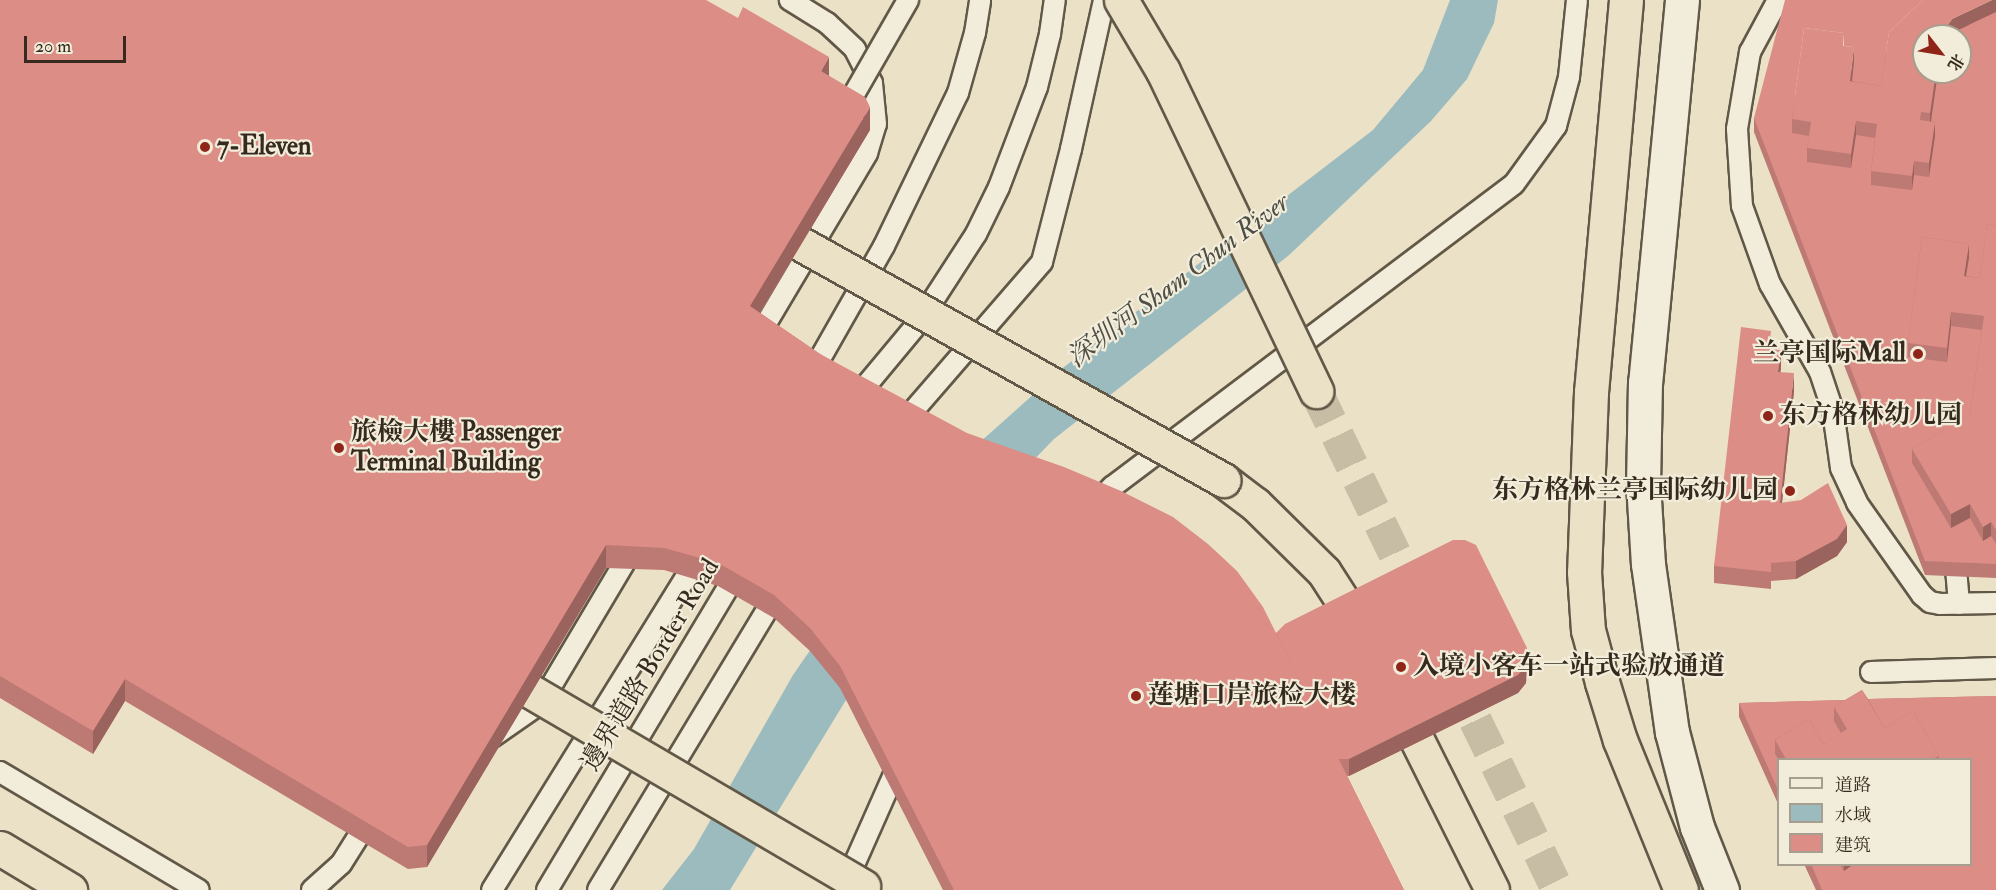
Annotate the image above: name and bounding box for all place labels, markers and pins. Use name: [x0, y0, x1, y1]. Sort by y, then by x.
place label: 7-Eleven: [217, 131, 311, 163]
marker: 7-Eleven: [198, 140, 212, 154]
place label: 兰亭国际Mall: [1753, 338, 1906, 370]
marker: 兰亭国际Mall: [1911, 347, 1925, 361]
place label: 东方格林幼儿园: [1780, 400, 1962, 432]
marker: 东方格林幼儿园: [1761, 409, 1775, 423]
place label: 旅檢大樓 Passenger Terminal Building: [351, 417, 561, 478]
marker: 旅檢大樓 Passenger Terminal Building: [332, 441, 346, 455]
place label: 东方格林兰亭国际幼儿园: [1492, 475, 1778, 507]
marker: 东方格林兰亭国际幼儿园: [1783, 484, 1797, 498]
place label: 入境小客车一站式验放通道: [1413, 651, 1725, 683]
marker: 入境小客车一站式验放通道: [1394, 660, 1408, 674]
place label: 莲塘口岸旅检大楼: [1148, 680, 1356, 712]
marker: 莲塘口岸旅检大楼: [1129, 689, 1143, 703]

